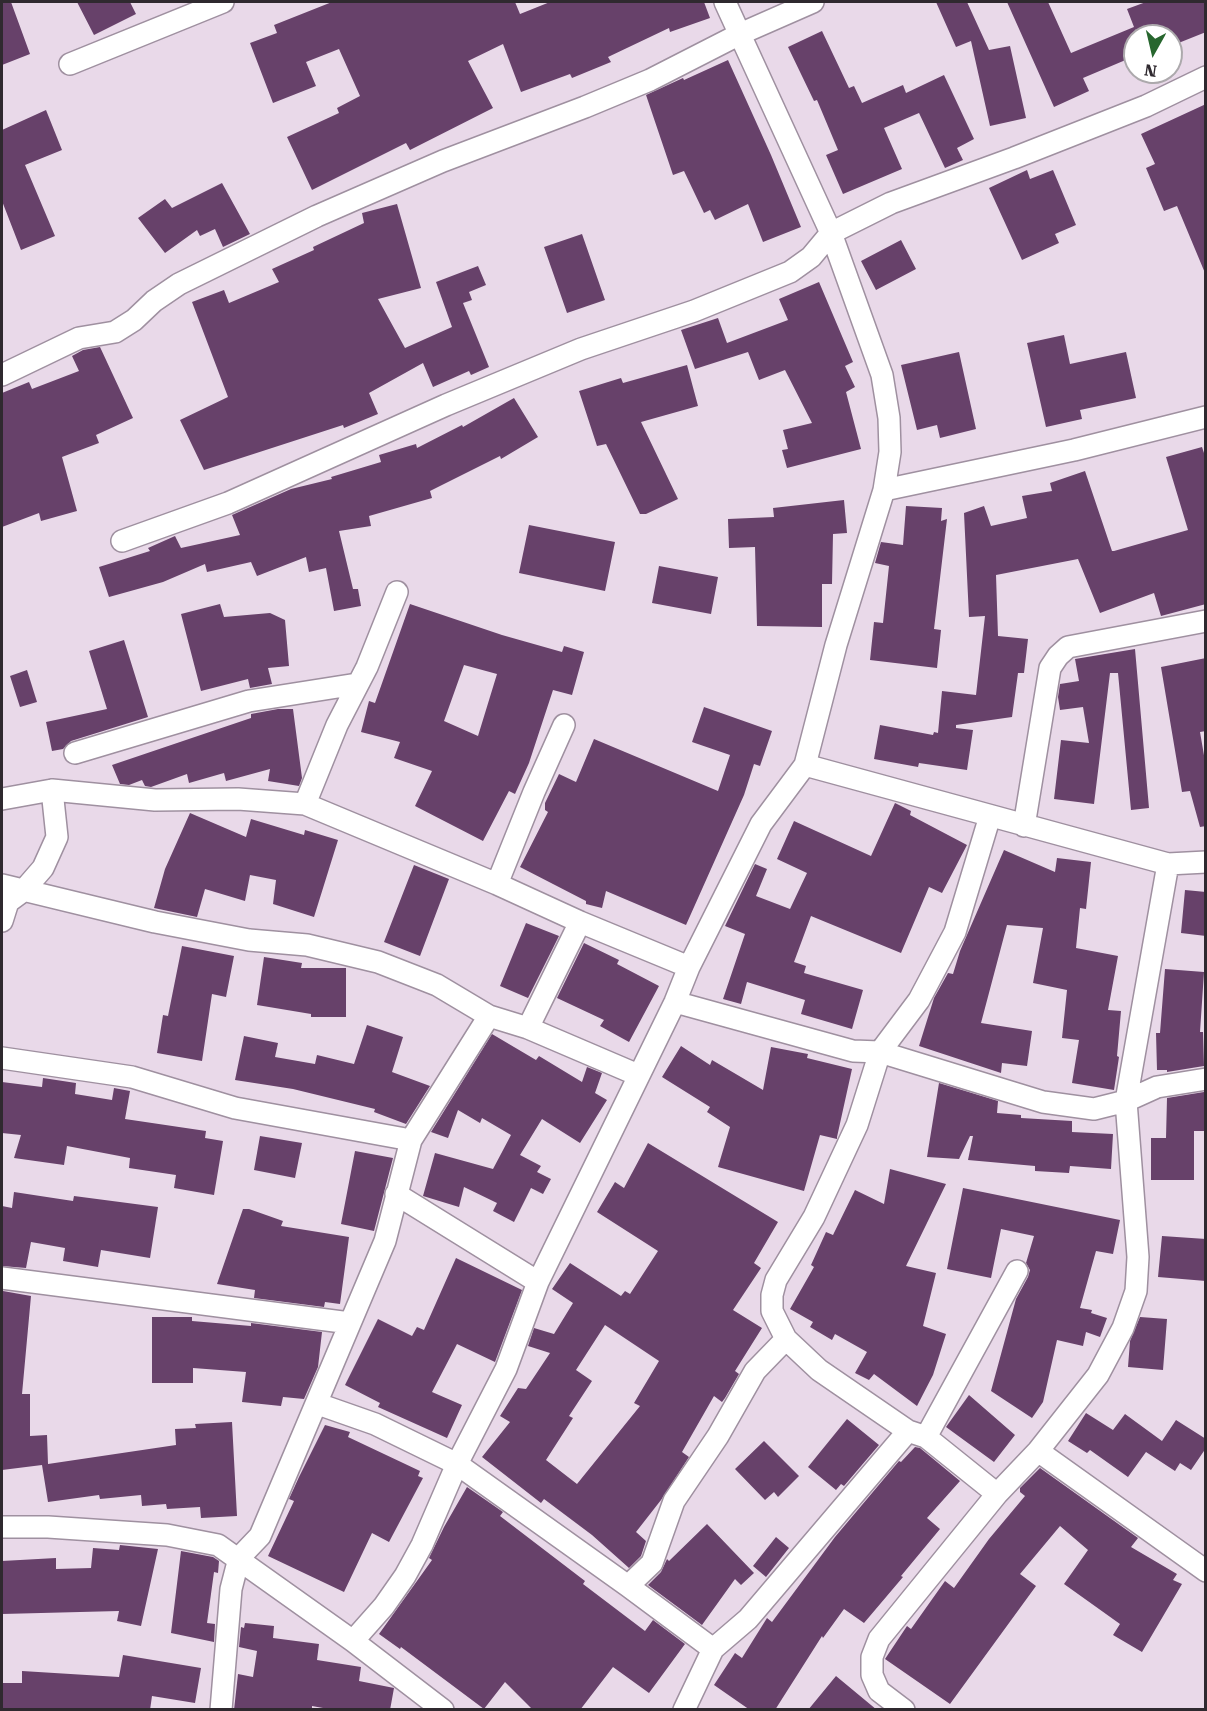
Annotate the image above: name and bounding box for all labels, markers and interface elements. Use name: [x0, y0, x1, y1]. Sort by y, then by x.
north arrow: [1123, 24, 1183, 84]
text: N: [1143, 60, 1158, 81]

